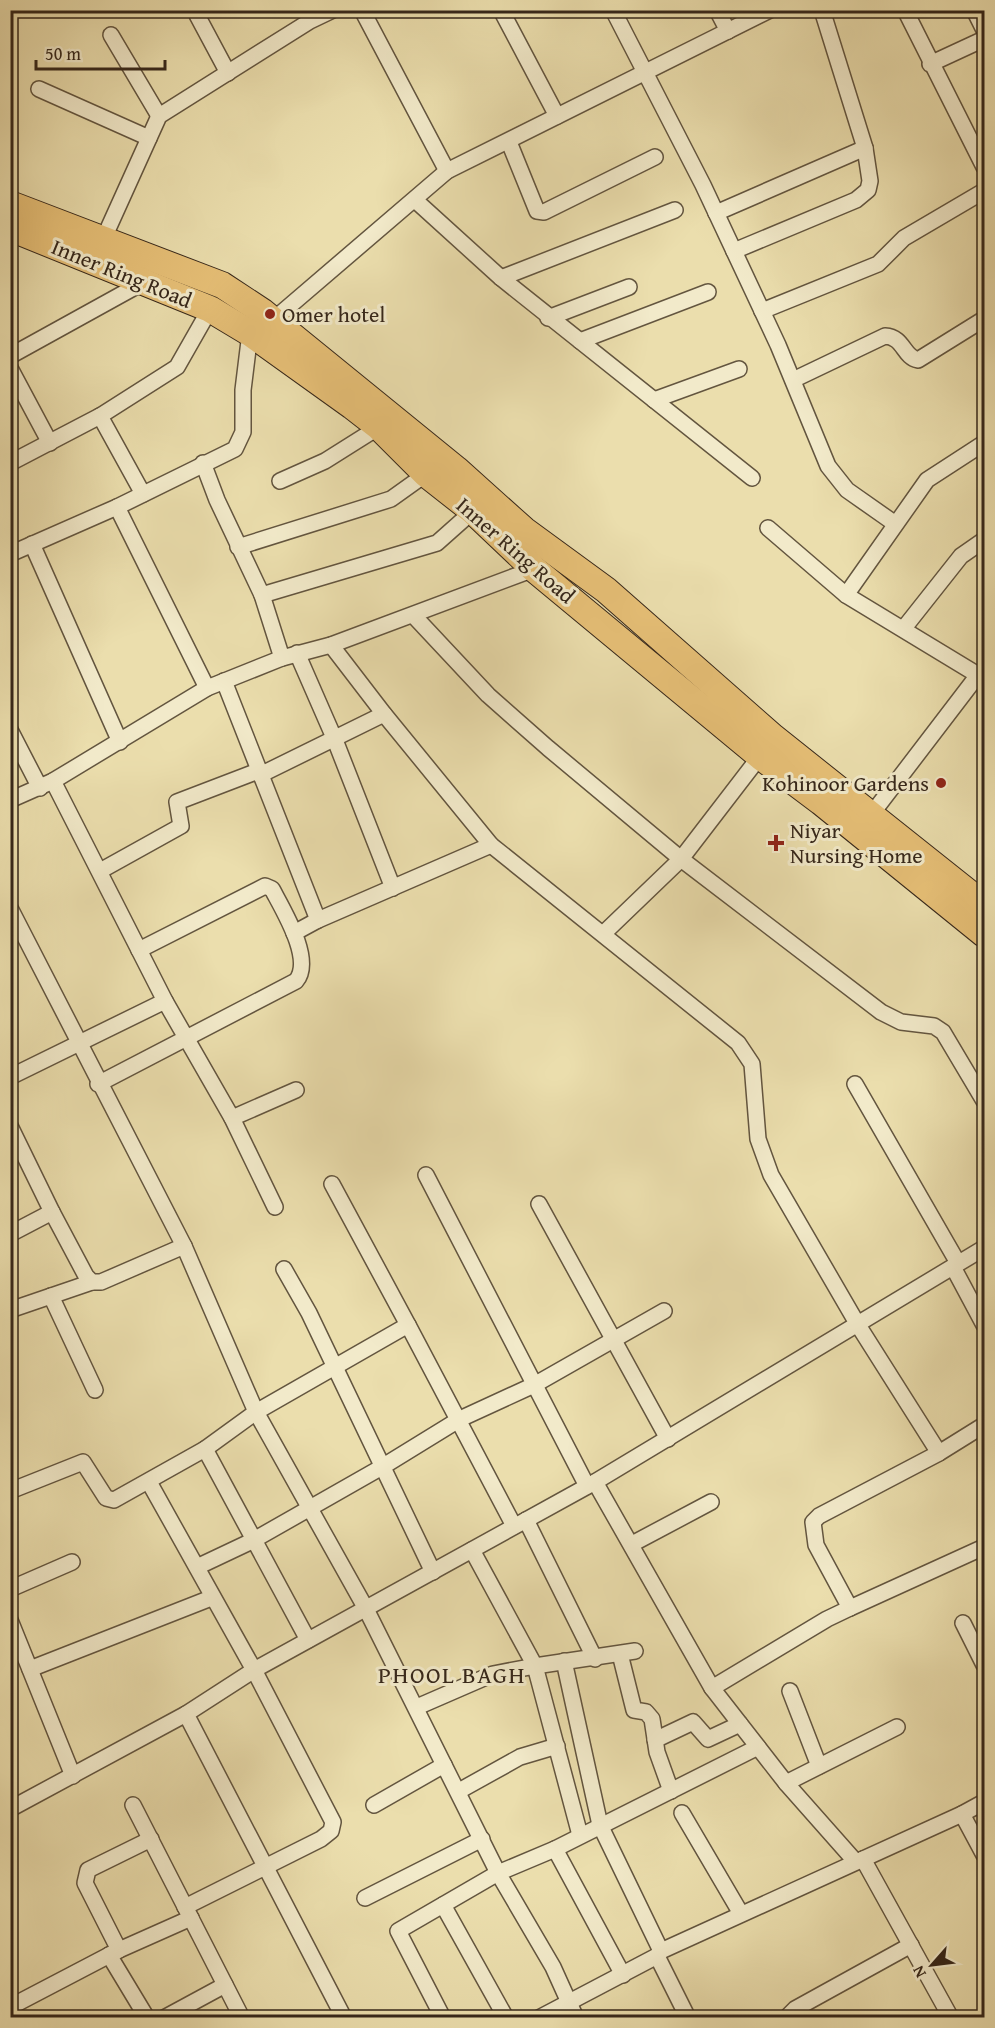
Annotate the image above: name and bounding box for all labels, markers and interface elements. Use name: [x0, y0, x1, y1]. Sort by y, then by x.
scale bar: [36, 33, 165, 71]
text: 50 m: [45, 40, 81, 67]
street label: Inner Ring Road: [47, 230, 197, 316]
place label: Omer hotel: [282, 298, 385, 330]
marker: Omer hotel: [263, 307, 277, 321]
street label: Inner Ring Road: [449, 489, 583, 611]
place label: Kohinoor Gardens: [762, 767, 929, 799]
marker: Kohinoor Gardens: [934, 776, 948, 790]
place label: Niyar Nursing Home: [790, 814, 923, 871]
marker: Niyar Nursing Home: [767, 834, 785, 852]
district label: PHOOL BAGH: [378, 1657, 526, 1692]
north arrow: [902, 1935, 962, 1995]
text: N: [906, 1961, 932, 1982]

